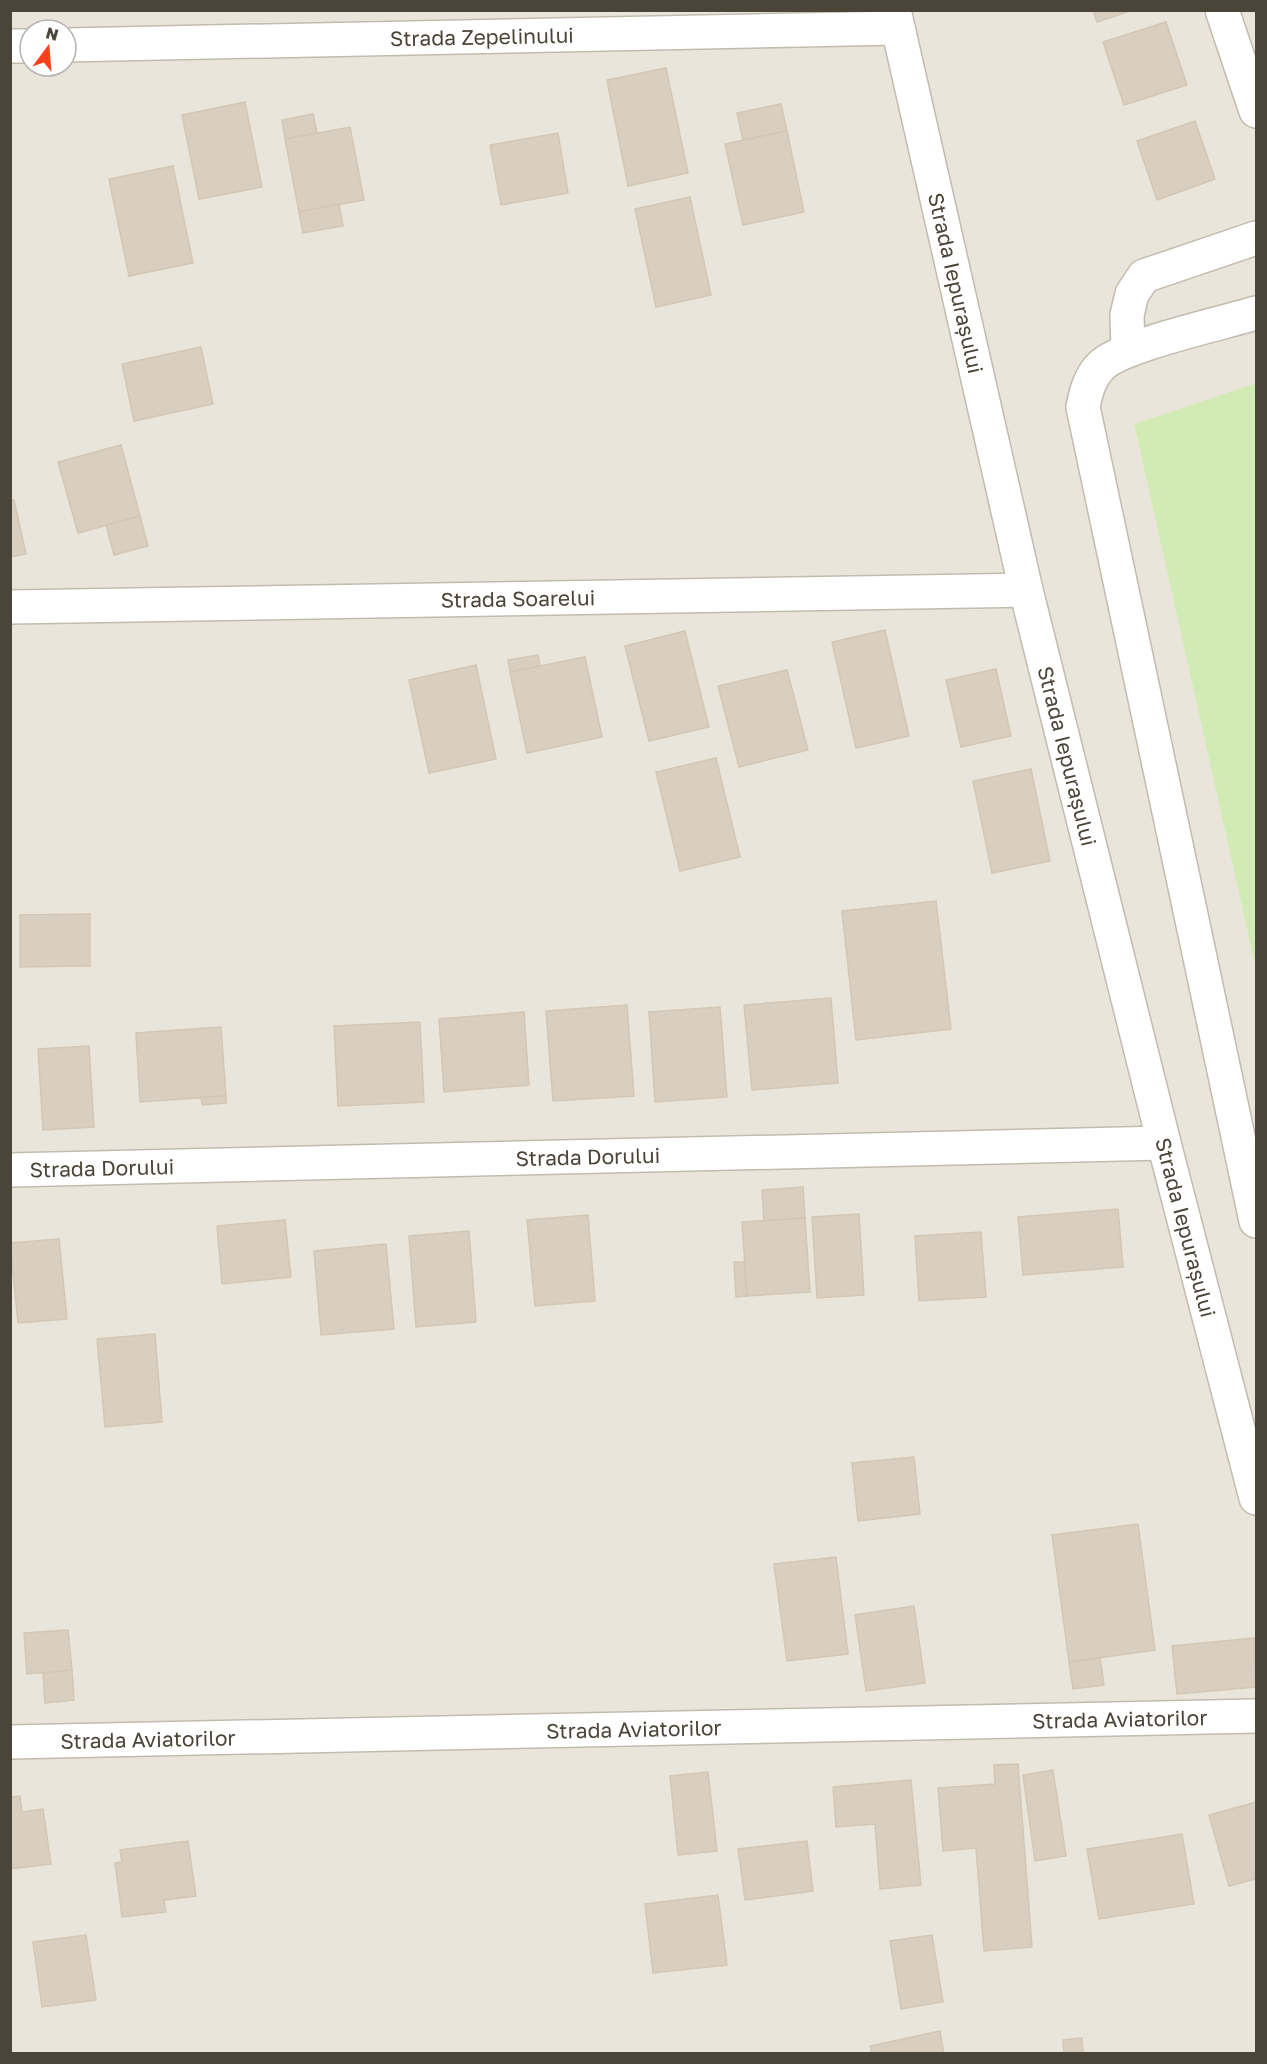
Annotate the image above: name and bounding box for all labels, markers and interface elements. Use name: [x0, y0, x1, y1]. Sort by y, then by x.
north arrow: [18, 18, 78, 78]
text: N: [44, 22, 61, 45]
street label: Strada Zepelinului: [390, 22, 574, 51]
street label: Strada Iepurașului: [923, 190, 989, 376]
street label: Strada Soarelui: [440, 584, 595, 613]
street label: Strada Iepurașului: [1032, 663, 1102, 849]
street label: Strada Iepurașului: [1150, 1135, 1222, 1320]
street label: Strada Dorului: [515, 1142, 660, 1171]
street label: Strada Dorului: [29, 1153, 175, 1183]
street label: Strada Aviatorilor: [1032, 1704, 1208, 1734]
street label: Strada Aviatorilor: [546, 1714, 722, 1744]
street label: Strada Aviatorilor: [60, 1724, 236, 1754]

